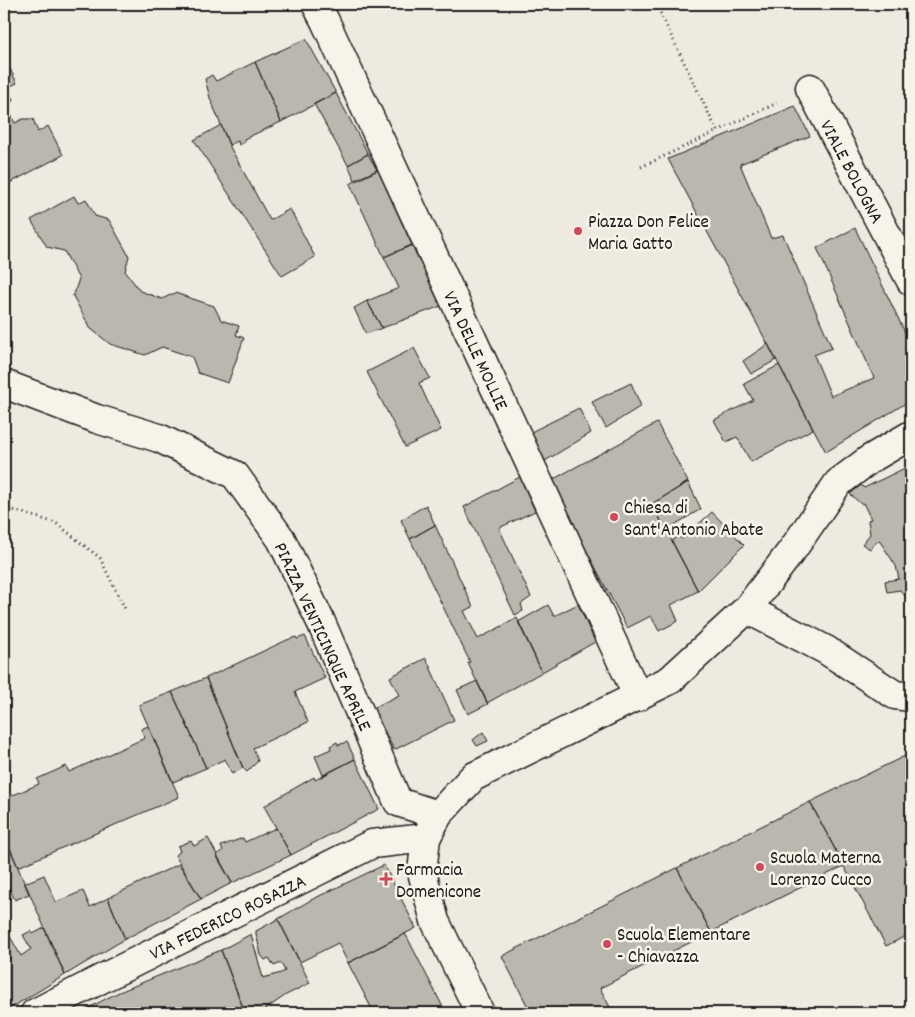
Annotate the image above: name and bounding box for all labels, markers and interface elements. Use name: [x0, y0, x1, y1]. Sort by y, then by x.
street label: VIALE BOLOGNA: [811, 116, 889, 229]
place label: Piazza Don Felice Maria Gatto: [588, 210, 709, 259]
marker: Piazza Don Felice Maria Gatto: [572, 225, 584, 237]
street label: VIA DELLE MOLLIE: [434, 287, 513, 416]
place label: Chiesa di Sant'Antonio Abate: [624, 496, 763, 545]
marker: Chiesa di Sant'Antonio Abate: [608, 511, 620, 523]
street label: PIAZZA VENTICINQUE APRILE: [265, 539, 377, 737]
place label: Scuola Materna Lorenzo Cucco: [770, 846, 882, 895]
place label: Farmacia Domenicone: [396, 858, 481, 907]
marker: Scuola Materna Lorenzo Cucco: [754, 861, 766, 873]
street label: VIA FEDERICO ROSAZZA: [146, 870, 311, 969]
marker: Farmacia Domenicone: [380, 873, 392, 885]
place label: Scuola Elementare - Chiavazza: [617, 923, 750, 972]
marker: Scuola Elementare - Chiavazza: [601, 938, 613, 950]

